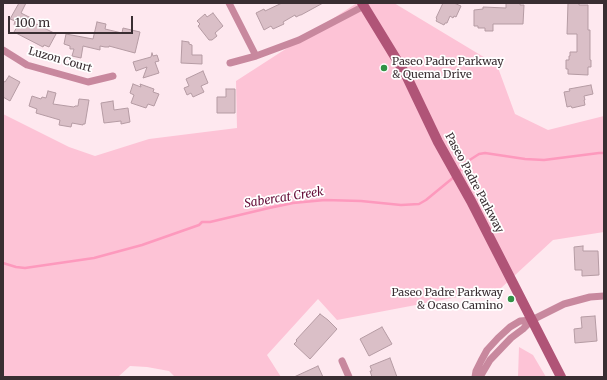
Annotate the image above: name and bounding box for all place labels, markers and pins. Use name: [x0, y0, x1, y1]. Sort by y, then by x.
place label: Paseo Padre Parkway & Quema Drive: [392, 55, 504, 81]
marker: Paseo Padre Parkway & Quema Drive: [379, 63, 389, 73]
place label: Paseo Padre Parkway & Ocaso Camino: [391, 286, 503, 312]
marker: Paseo Padre Parkway & Ocaso Camino: [506, 294, 516, 304]

